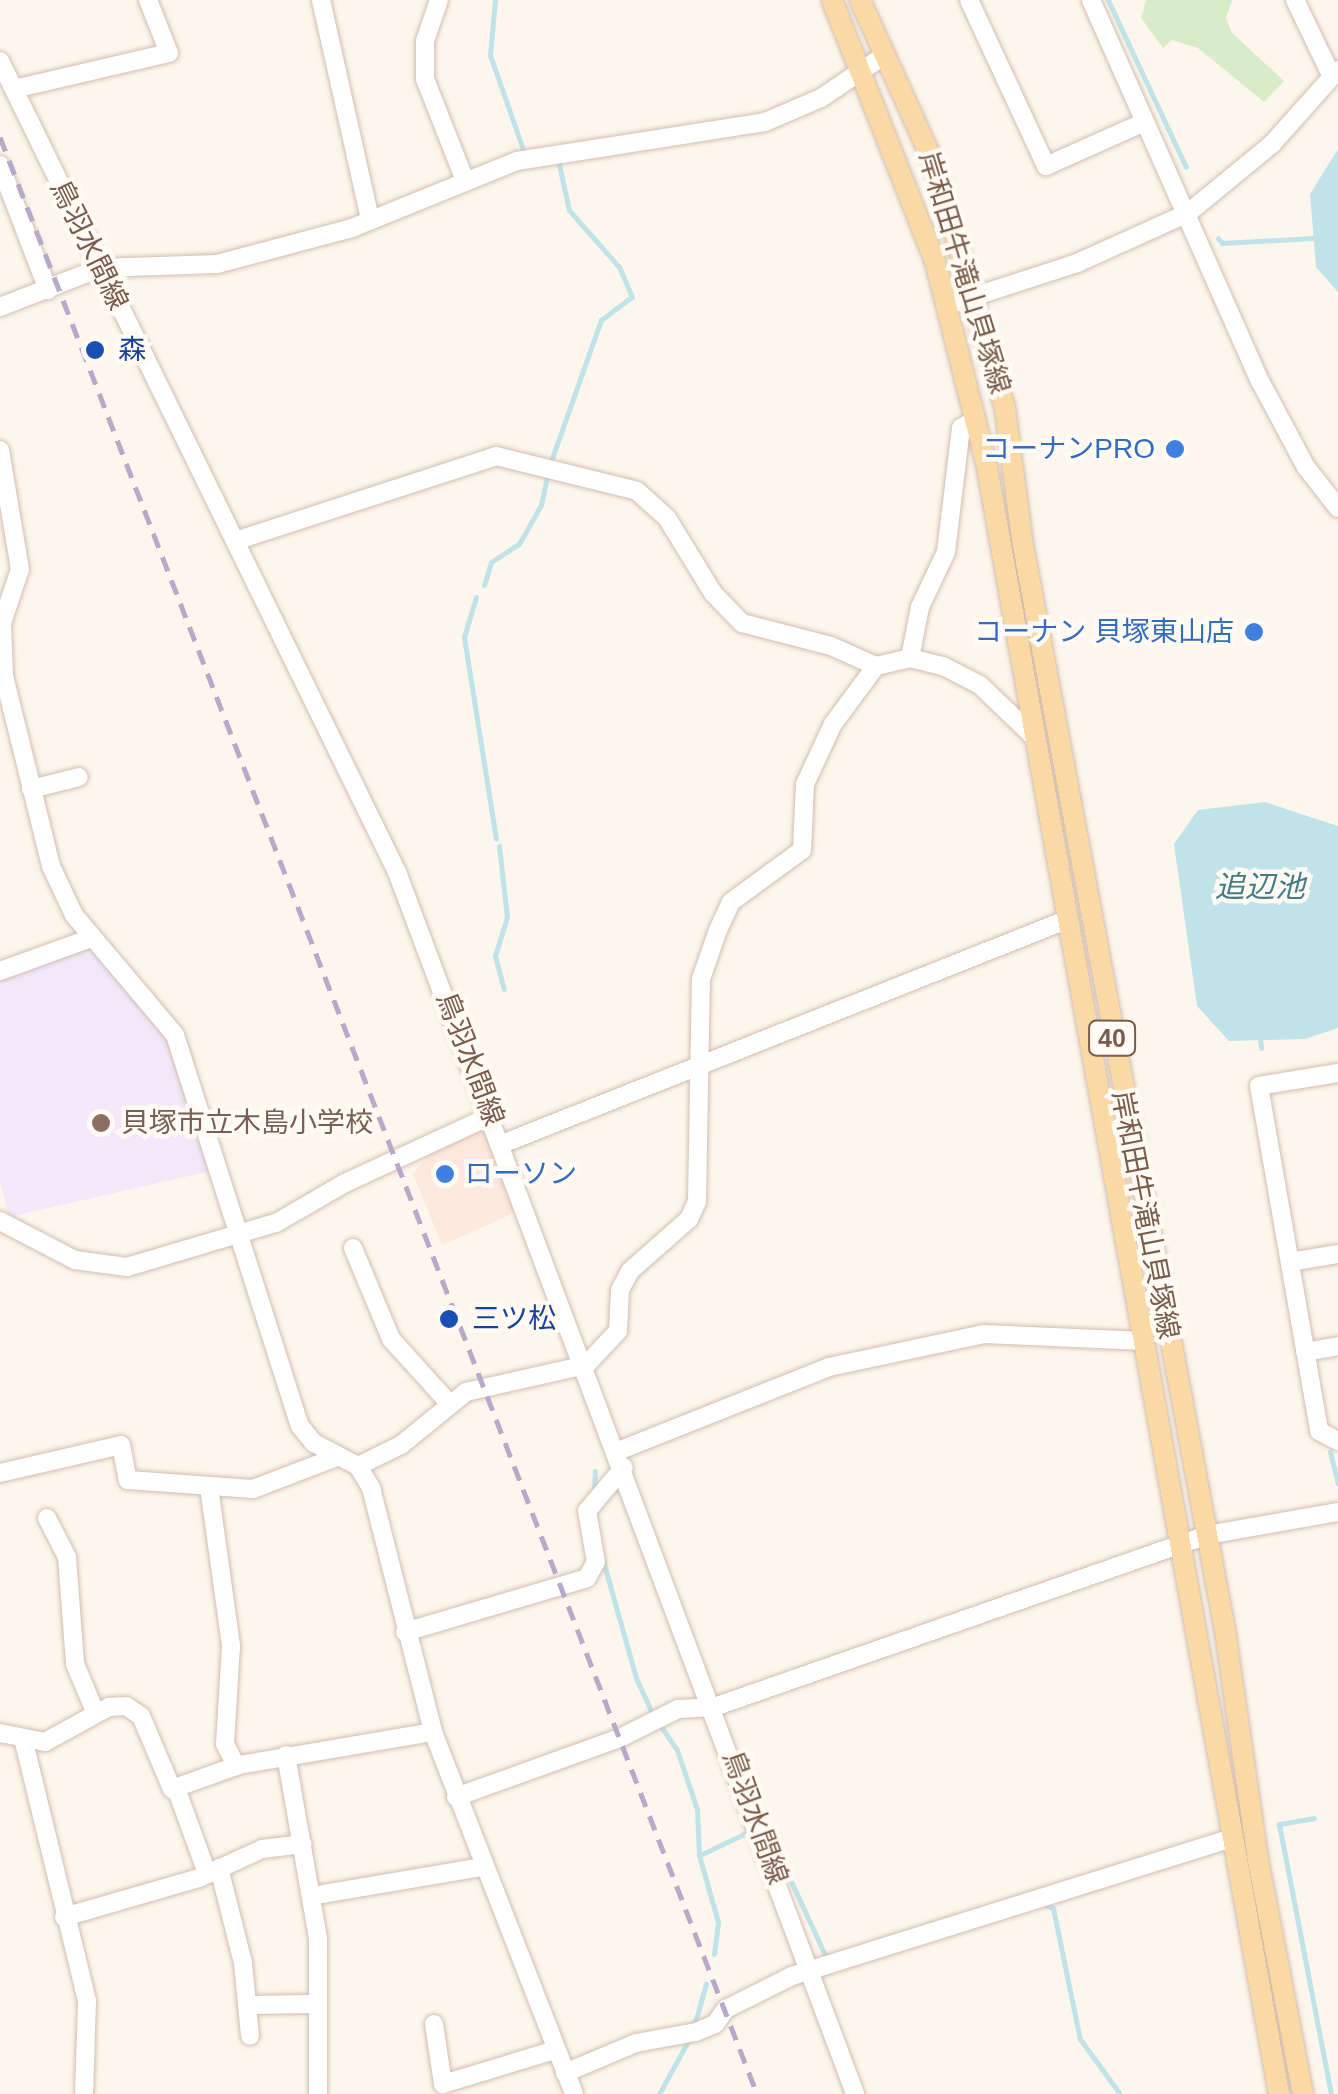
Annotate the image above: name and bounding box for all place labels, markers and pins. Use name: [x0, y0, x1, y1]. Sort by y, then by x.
place label: 森: [118, 333, 146, 367]
marker: 森: [82, 337, 108, 363]
place label: コーナンPRO: [982, 432, 1155, 466]
marker: コーナンPRO: [1164, 438, 1186, 460]
place label: コーナン 貝塚東山店: [974, 615, 1234, 649]
marker: コーナン 貝塚東山店: [1243, 621, 1265, 643]
place label: 貝塚市立木島小学校: [121, 1106, 373, 1140]
marker: 貝塚市立木島小学校: [90, 1112, 112, 1134]
place label: ローソン: [465, 1157, 577, 1191]
marker: ローソン: [434, 1163, 456, 1185]
place label: 三ツ松: [472, 1302, 556, 1336]
marker: 三ツ松: [436, 1306, 462, 1332]

